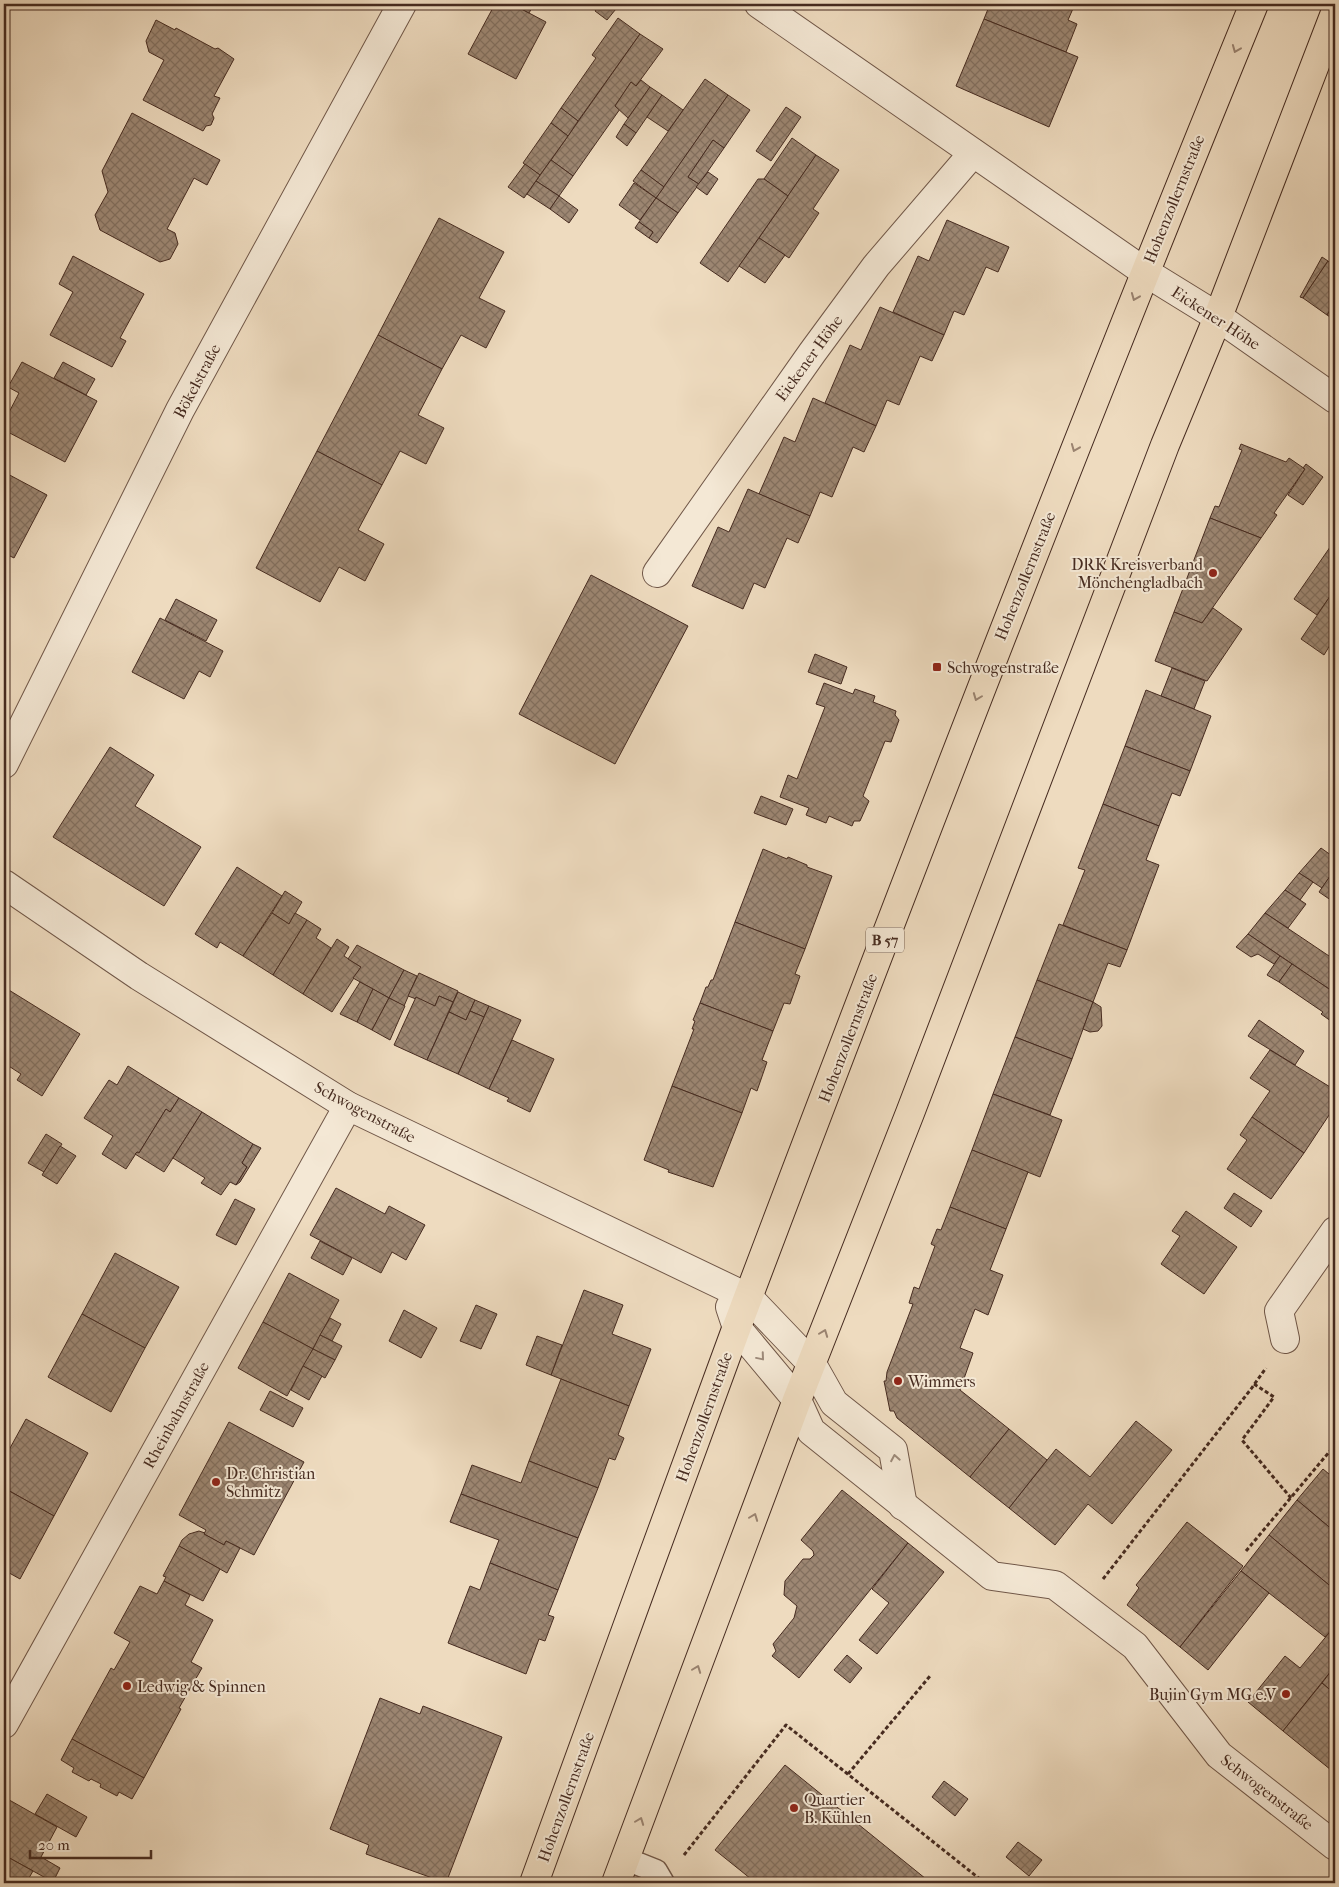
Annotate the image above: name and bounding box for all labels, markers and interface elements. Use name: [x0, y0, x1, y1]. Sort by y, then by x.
one-way arrow: [1232, 44, 1242, 53]
street label: Hohenzollernstraße: [1140, 132, 1208, 266]
street label: Eickener Höhe: [1168, 282, 1264, 354]
one-way arrow: [1131, 292, 1141, 300]
street label: Eickener Höhe: [771, 311, 847, 405]
street label: Bökelstraße: [170, 341, 224, 421]
one-way arrow: [1071, 443, 1081, 452]
street label: Hohenzollernstraße: [991, 509, 1059, 643]
place label: DRK Kreisverband Mönchengladbach: [1071, 555, 1203, 592]
marker: DRK Kreisverband Mönchengladbach: [1207, 567, 1219, 579]
place label: Schwogenstraße: [947, 658, 1059, 677]
marker: Schwogenstraße: [931, 661, 943, 673]
one-way arrow: [973, 692, 983, 700]
road number: B 57: [866, 928, 904, 952]
street label: Hohenzollernstraße: [815, 971, 881, 1105]
street label: Schwogenstraße: [311, 1077, 419, 1147]
one-way arrow: [818, 1329, 829, 1338]
street label: Hohenzollernstraße: [672, 1349, 736, 1485]
one-way arrow: [756, 1351, 764, 1360]
street label: Rheinbahnstraße: [139, 1358, 213, 1472]
place label: Wimmers: [907, 1372, 976, 1391]
marker: Wimmers: [892, 1375, 904, 1387]
one-way arrow: [890, 1454, 900, 1463]
place label: Dr. Christian Schmitz: [226, 1464, 316, 1501]
marker: Dr. Christian Schmitz: [210, 1476, 222, 1488]
one-way arrow: [748, 1513, 758, 1522]
one-way arrow: [691, 1665, 701, 1674]
place label: Ledwig & Spinnen: [137, 1677, 266, 1696]
marker: Ledwig & Spinnen: [121, 1680, 133, 1692]
place label: Bujin Gym MG e.V: [1149, 1685, 1277, 1704]
marker: Bujin Gym MG e.V: [1280, 1688, 1292, 1700]
street label: Hohenzollernstraße: [534, 1729, 598, 1865]
street label: Schwogenstraße: [1217, 1750, 1317, 1834]
place label: Quartier B. Kühlen: [804, 1790, 872, 1827]
marker: Quartier B. Kühlen: [788, 1802, 800, 1814]
one-way arrow: [634, 1818, 644, 1826]
scale bar: [30, 1827, 151, 1859]
text: 20 m: [38, 1836, 70, 1854]

